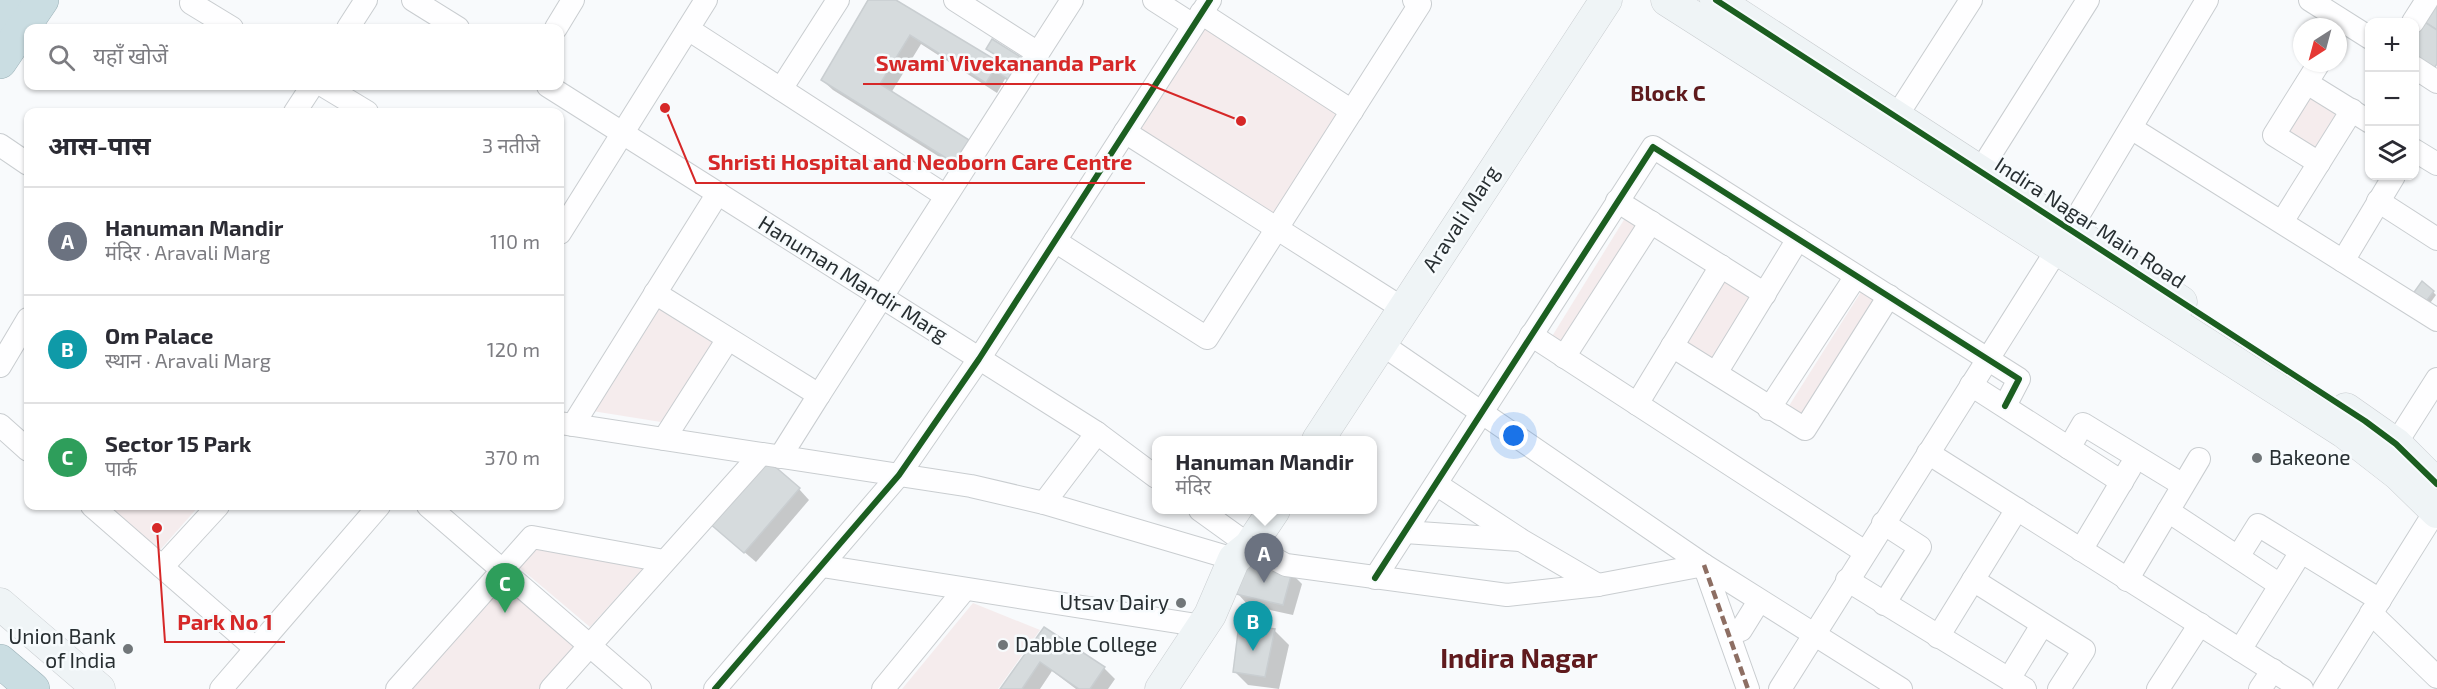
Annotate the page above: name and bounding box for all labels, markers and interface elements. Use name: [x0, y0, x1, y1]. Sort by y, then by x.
north arrow: [2293, 18, 2347, 72]
map controls: [2365, 18, 2419, 180]
button: +: [2365, 18, 2419, 72]
search box: [24, 24, 564, 90]
icon: search: [45, 41, 78, 74]
text: यहाँ खोजें: [93, 42, 168, 68]
callout: Swami Vivekananda Park: [863, 44, 1148, 84]
text: Swami Vivekananda Park: [876, 49, 1137, 75]
button: −: [2365, 72, 2419, 126]
district label: Block C: [1630, 79, 1706, 105]
button: layers: [2365, 126, 2419, 180]
text: आस-पास: [48, 129, 151, 160]
text: 3 नतीजे: [482, 133, 540, 157]
callout: Shristi Hospital and Neoborn Care Centre: [696, 143, 1145, 183]
text: Shristi Hospital and Neoborn Care Centre: [708, 148, 1132, 174]
street label: Indira Nagar Main Road: [1991, 151, 2191, 293]
street label: Aravali Marg: [1416, 160, 1504, 276]
street label: Hanuman Mandir Marg: [754, 209, 953, 346]
text: Hanuman Mandir: [105, 214, 283, 240]
text: A: [61, 229, 74, 253]
text: 110 m: [490, 229, 540, 253]
text: मंदिर · Aravali Marg: [105, 240, 270, 264]
text: Om Palace: [105, 322, 214, 348]
text: B: [61, 337, 74, 361]
text: 120 m: [487, 337, 540, 361]
text: स्थान · Aravali Marg: [105, 348, 271, 372]
your location: [1499, 421, 1528, 450]
text: Sector 15 Park: [105, 430, 251, 456]
popup: [1152, 436, 1377, 514]
place label: Bakeone: [2269, 444, 2351, 469]
text: C: [62, 445, 73, 469]
text: 370 m: [485, 445, 540, 469]
text: Hanuman Mandir: [1175, 448, 1354, 474]
marker: Bakeone: [2250, 451, 2264, 465]
text: पार्क: [105, 456, 137, 480]
text: मंदिर: [1175, 474, 1211, 498]
pin: A: [1244, 534, 1284, 583]
pin: C: [486, 564, 524, 613]
place label: Utsav Dairy: [1059, 589, 1169, 614]
marker: Utsav Dairy: [1174, 596, 1188, 610]
callout: Park No 1: [165, 602, 285, 642]
pin: B: [1234, 602, 1272, 651]
text: Park No 1: [177, 608, 273, 634]
place label: Union Bank of India: [8, 623, 116, 672]
place label: Dabble College: [1015, 631, 1157, 656]
marker: Dabble College: [996, 638, 1010, 652]
district label: Indira Nagar: [1440, 641, 1598, 673]
marker: Union Bank of India: [121, 642, 135, 656]

